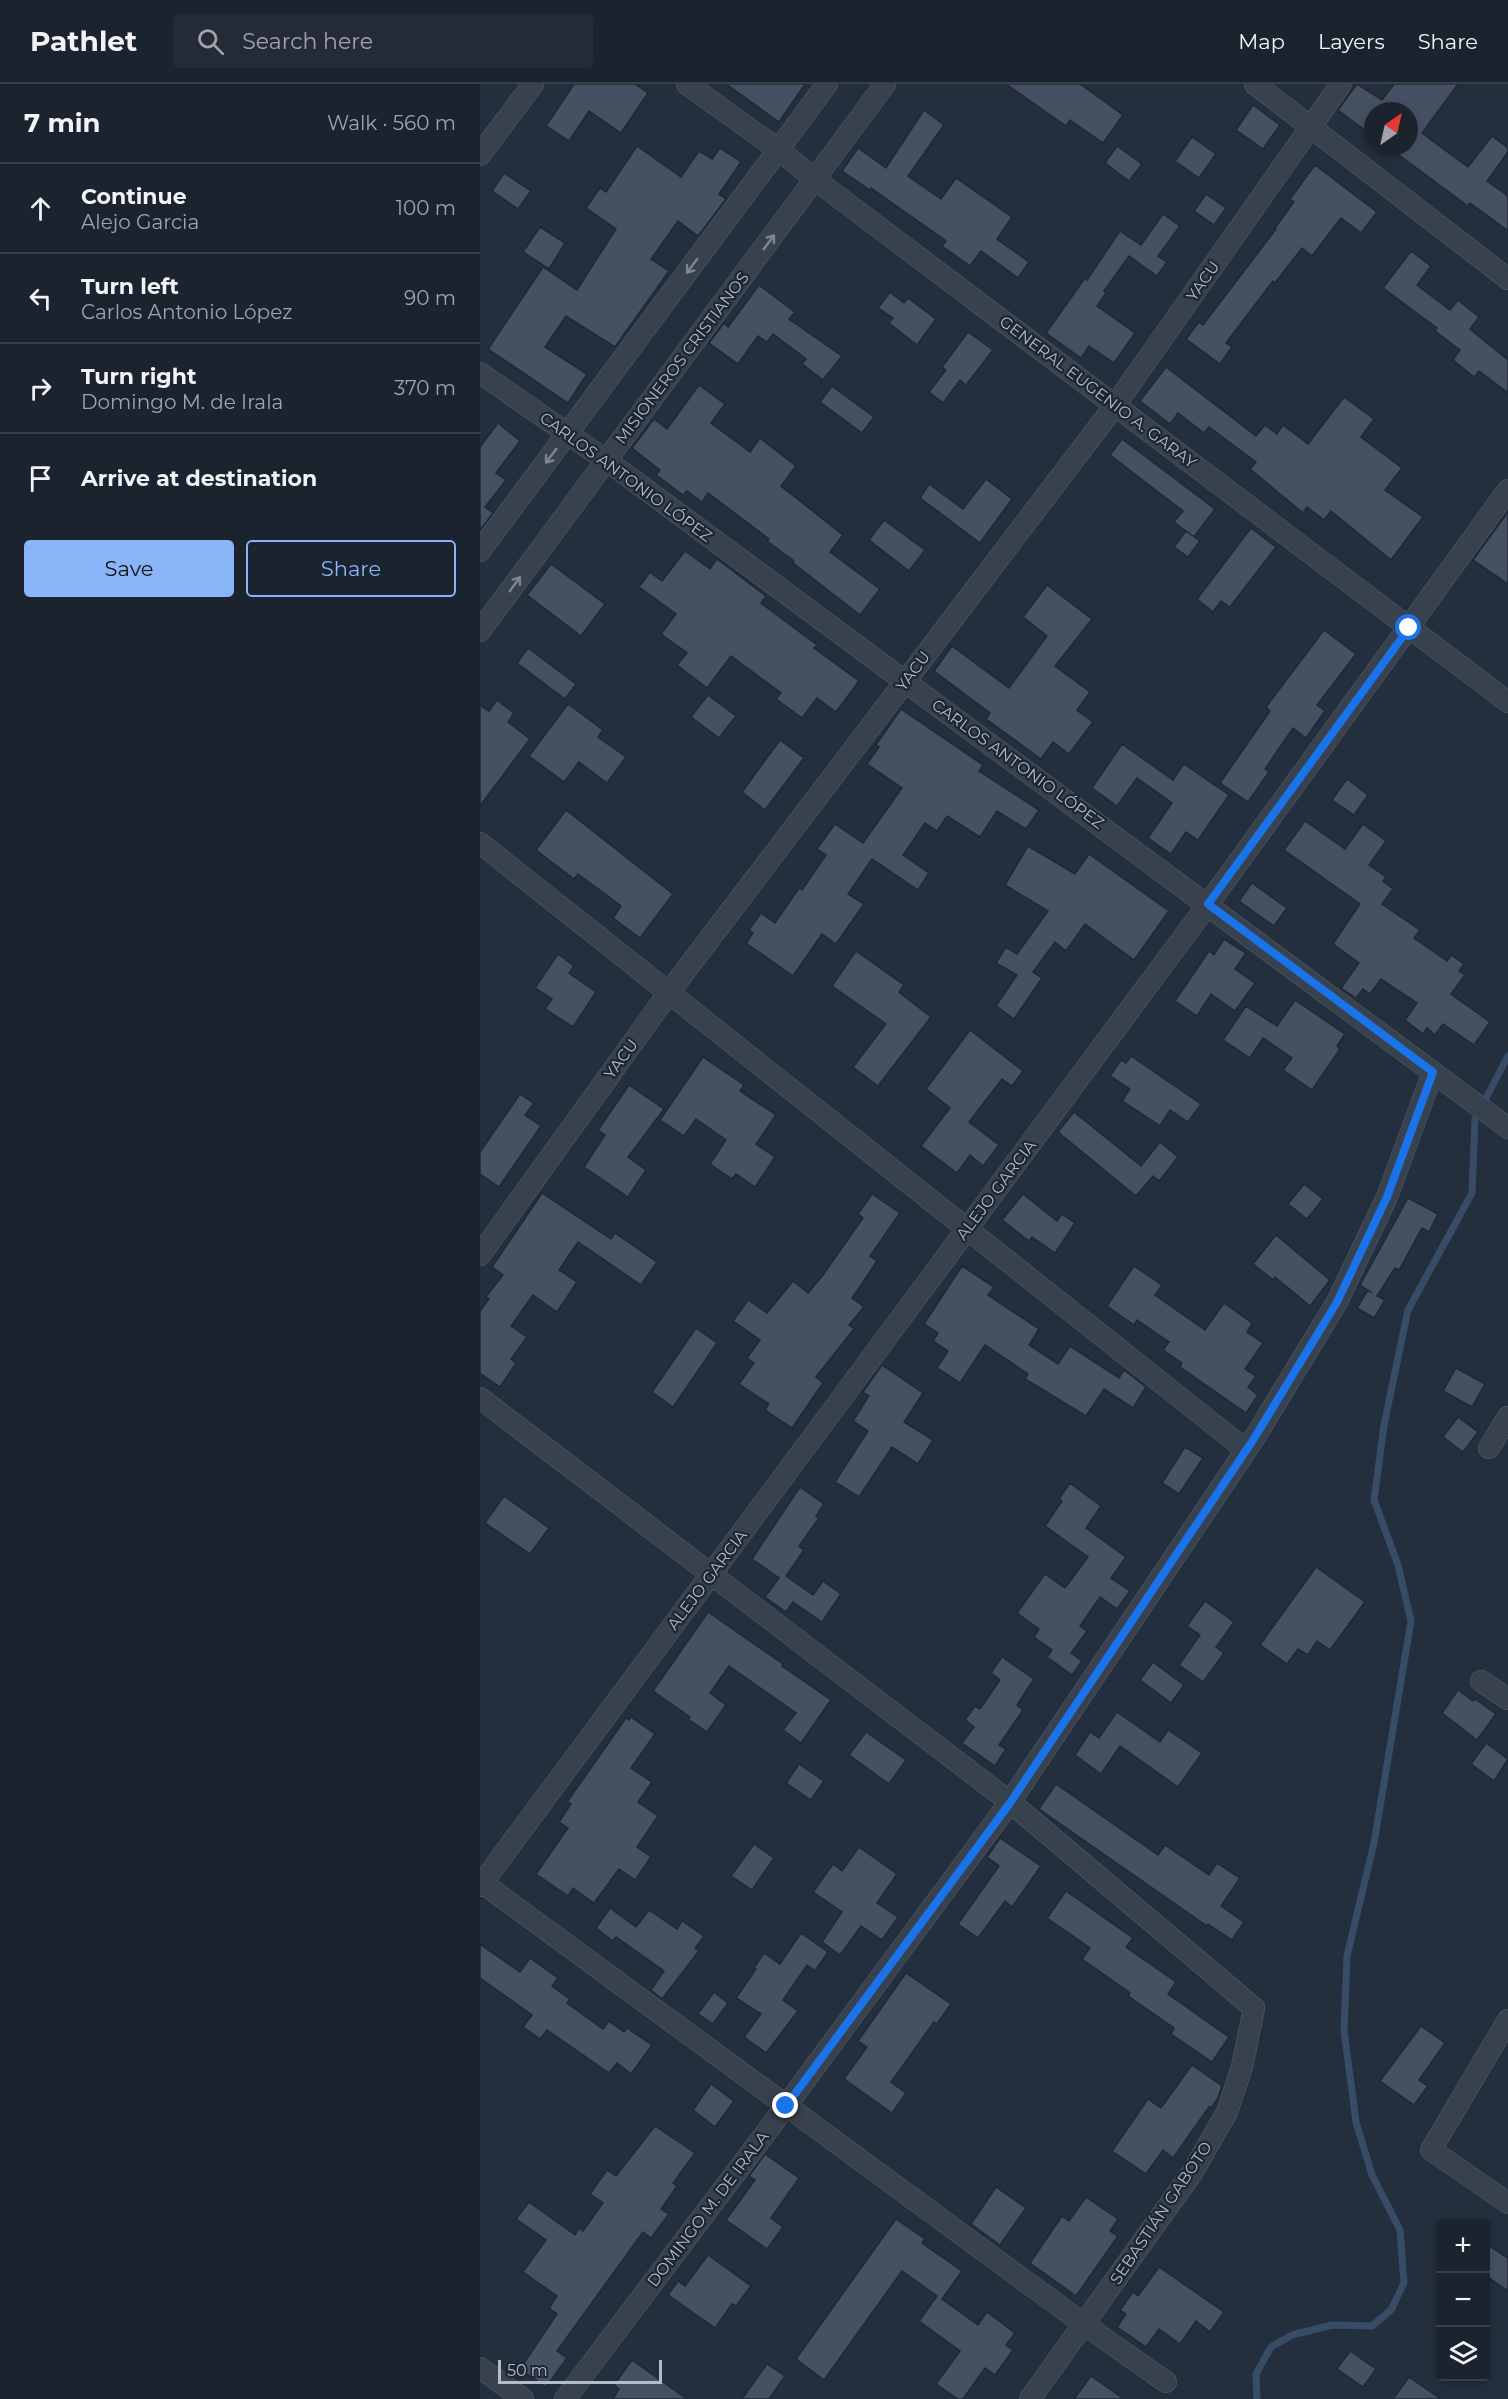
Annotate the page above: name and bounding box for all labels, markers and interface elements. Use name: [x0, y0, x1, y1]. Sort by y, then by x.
search box: [173, 14, 593, 68]
text: Pathlet: [30, 24, 137, 58]
icon: search: [194, 25, 227, 58]
text: Search here: [242, 28, 373, 55]
text: Map: [1238, 29, 1285, 54]
text: Layers: [1318, 29, 1385, 54]
text: Share: [1418, 29, 1478, 54]
north arrow: [1364, 102, 1418, 156]
text: 7 min: [24, 107, 101, 139]
text: Walk · 560 m: [327, 111, 456, 135]
text: Continue: [81, 183, 187, 210]
icon: ahead: [24, 192, 57, 225]
text: 100 m: [396, 196, 456, 220]
text: Alejo Garcia: [81, 210, 199, 234]
one-way arrow: [763, 235, 775, 251]
one-way arrow: [686, 257, 698, 273]
street label: YACU: [1182, 257, 1224, 305]
street label: MISIONEROS CRISTIANOS: [611, 268, 753, 448]
text: Turn left: [81, 273, 179, 300]
icon: left: [24, 282, 57, 315]
text: 90 m: [404, 286, 456, 310]
text: Carlos Antonio López: [81, 300, 292, 324]
street label: GENERAL EUGENIO A. GARAY: [996, 312, 1201, 473]
text: Turn right: [81, 363, 196, 390]
icon: right: [24, 372, 57, 405]
text: 370 m: [394, 376, 456, 400]
text: Domingo M. de Irala: [81, 390, 283, 414]
street label: CARLOS ANTONIO LÓPEZ: [536, 408, 716, 546]
one-way arrow: [545, 448, 557, 464]
icon: arrive: [24, 462, 57, 495]
text: Arrive at destination: [81, 465, 317, 492]
button: Save: [24, 540, 234, 597]
button: Share: [246, 540, 456, 597]
one-way arrow: [508, 577, 521, 593]
route start: [1395, 614, 1421, 640]
street label: YACU: [892, 647, 934, 695]
street label: CARLOS ANTONIO LÓPEZ: [928, 695, 1108, 833]
street label: YACU: [600, 1035, 642, 1083]
street label: ALEJO GARCIA: [952, 1136, 1040, 1244]
street label: ALEJO GARCIA: [663, 1526, 751, 1634]
route end: [772, 2092, 798, 2118]
street label: DOMINGO M. DE IRALA: [643, 2127, 773, 2290]
street label: SEBASTIÁN GABOTO: [1106, 2138, 1216, 2288]
map controls: [1436, 2219, 1490, 2381]
button: +: [1436, 2219, 1490, 2273]
button: −: [1436, 2273, 1490, 2327]
button: layers: [1436, 2327, 1490, 2381]
scale bar: [498, 2357, 662, 2384]
text: 50 m: [507, 2361, 548, 2380]

